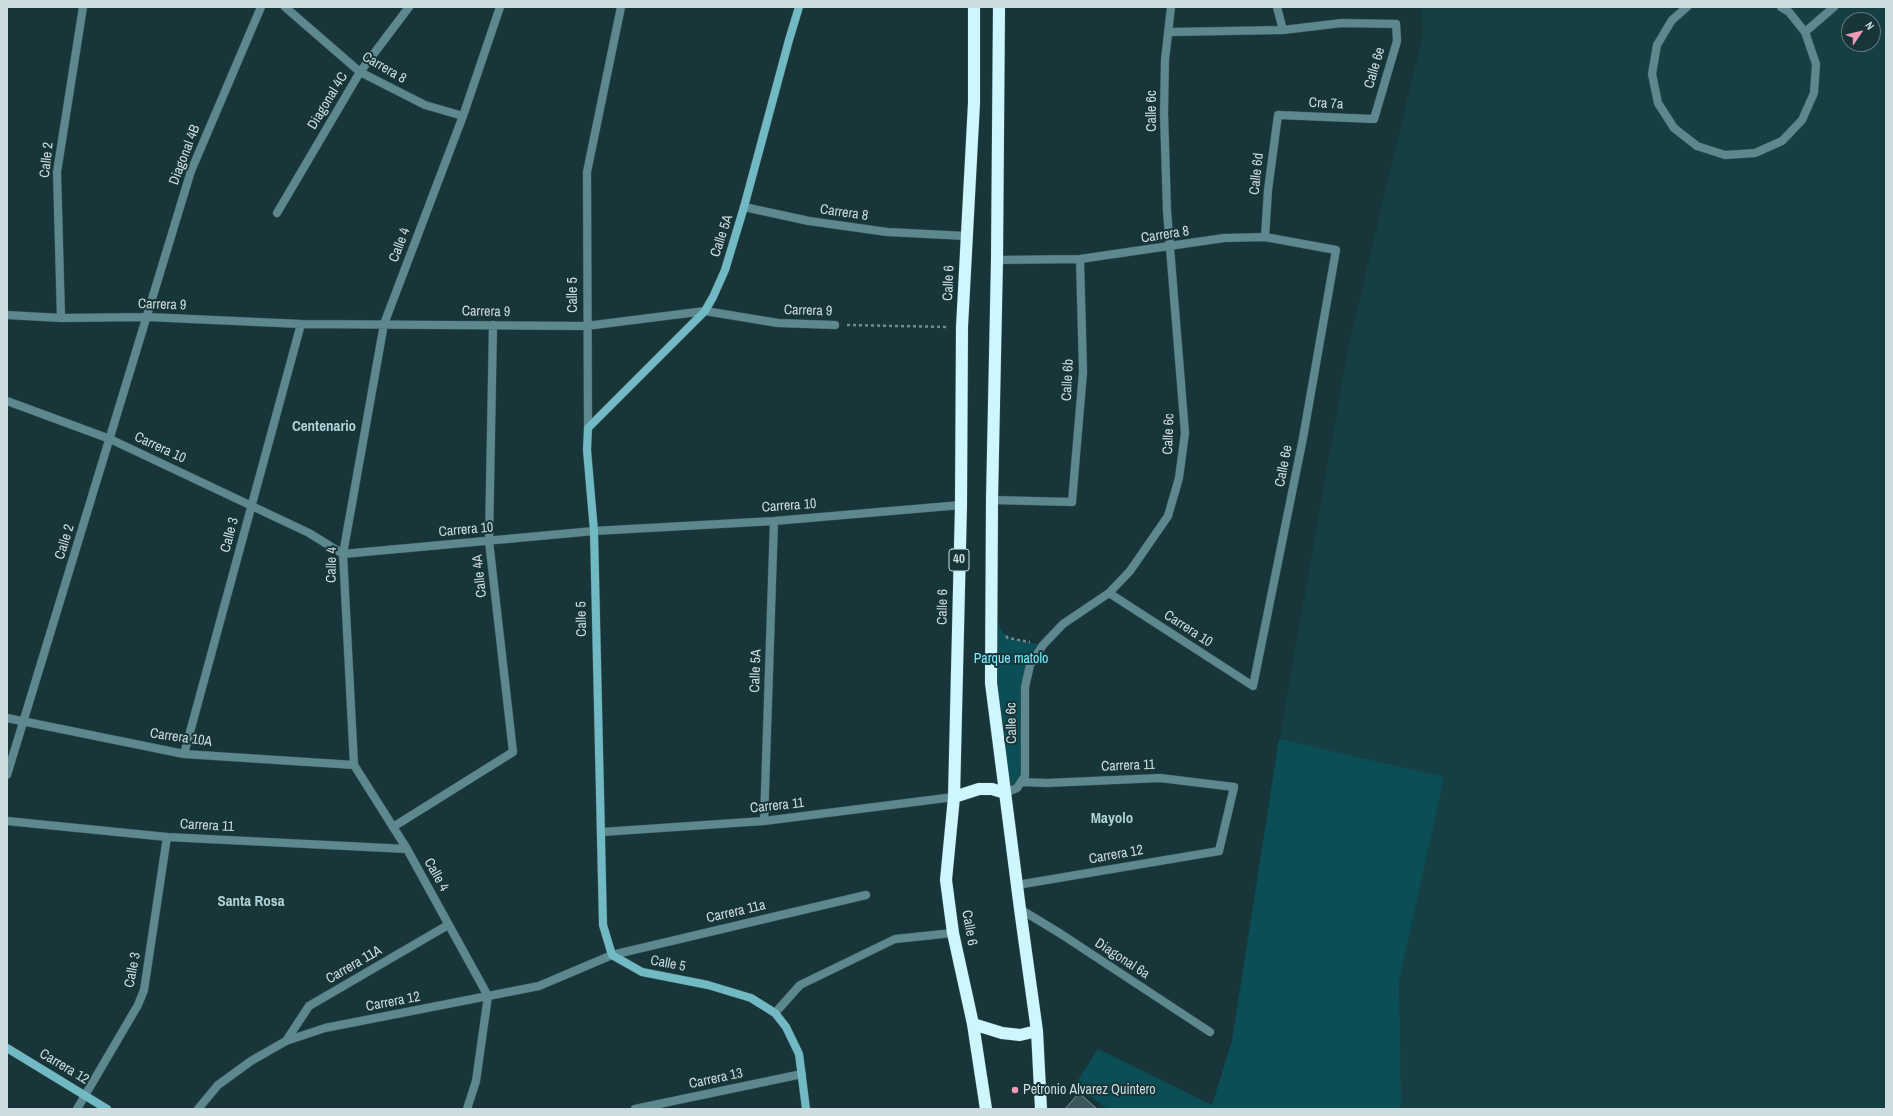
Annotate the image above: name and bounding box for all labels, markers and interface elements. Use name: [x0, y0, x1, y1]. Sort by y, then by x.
north arrow: [1841, 12, 1881, 52]
text: N: [1862, 19, 1878, 32]
street label: Calle 6e: [1361, 45, 1389, 91]
street label: Carrera 8: [359, 49, 409, 87]
street label: Diagonal 4C: [304, 69, 352, 133]
street label: Calle 6c: [1144, 90, 1160, 132]
street label: Cra 7a: [1308, 95, 1344, 113]
street label: Diagonal 4B: [166, 122, 204, 188]
street label: Calle 2: [37, 141, 57, 179]
street label: Calle 6d: [1246, 152, 1268, 196]
street label: Carrera 8: [819, 201, 869, 225]
street label: Calle 5A: [707, 213, 737, 259]
street label: Carrera 8: [1140, 223, 1190, 247]
street label: Calle 4: [386, 225, 414, 265]
street label: Calle 6: [940, 265, 958, 301]
street label: Calle 5: [565, 277, 581, 313]
street label: Carrera 9: [137, 296, 187, 314]
street label: Carrera 9: [783, 302, 833, 320]
street label: Carrera 9: [462, 303, 510, 321]
street label: Calle 6b: [1059, 359, 1077, 401]
street label: Calle 6c: [1160, 413, 1178, 455]
district label: Centenario: [292, 418, 356, 436]
street label: Carrera 10: [132, 429, 188, 467]
street label: Calle 6e: [1272, 444, 1296, 488]
street label: Carrera 10: [761, 496, 817, 516]
street label: Calle 3: [217, 516, 243, 554]
street label: Carrera 10: [438, 519, 494, 541]
street label: Calle 2: [52, 522, 78, 562]
street label: Calle 4: [323, 547, 341, 583]
road number: 40: [949, 549, 969, 571]
street label: Calle 4A: [469, 554, 491, 598]
street label: Calle 6: [934, 589, 952, 625]
street label: Calle 5: [573, 601, 591, 637]
street label: Carrera 10: [1160, 607, 1216, 651]
street label: Calle 5A: [747, 649, 765, 693]
park label: Parque matolo: [974, 651, 1048, 667]
street label: Calle 6c: [1003, 702, 1021, 744]
street label: Carrera 10A: [149, 725, 213, 751]
street label: Carrera 11: [1101, 757, 1155, 775]
street label: Carrera 11: [749, 795, 805, 817]
district label: Mayolo: [1091, 810, 1133, 828]
street label: Carrera 11: [180, 816, 234, 836]
street label: Carrera 12: [1088, 842, 1144, 868]
street label: Calle 4: [420, 855, 452, 895]
district label: Santa Rosa: [218, 893, 284, 911]
street label: Carrera 11a: [705, 897, 767, 927]
street label: Calle 6: [958, 909, 980, 947]
street label: Diagonal 6a: [1091, 935, 1153, 983]
street label: Carrera 11A: [323, 942, 385, 988]
street label: Calle 3: [121, 951, 145, 989]
street label: Calle 5: [649, 952, 687, 976]
street label: Carrera 12: [364, 989, 422, 1015]
street label: Carrera 12: [36, 1046, 92, 1088]
street label: Carrera 13: [687, 1065, 745, 1093]
place label: Petronio Alvarez Quintero: [1023, 1082, 1156, 1098]
marker: Petronio Alvarez Quintero: [1010, 1085, 1020, 1095]

